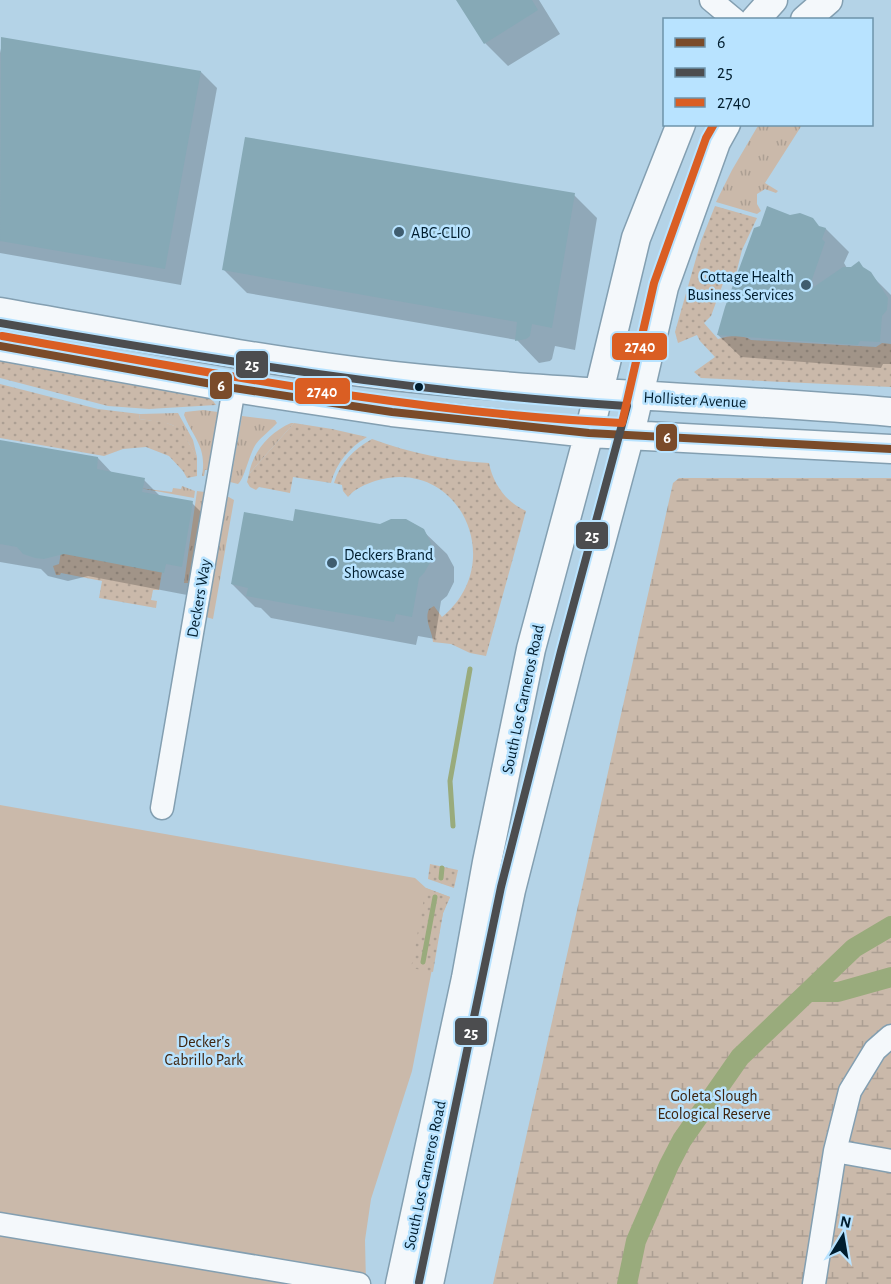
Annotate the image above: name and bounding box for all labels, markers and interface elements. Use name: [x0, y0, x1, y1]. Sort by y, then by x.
legend: [663, 18, 873, 126]
text: 6: [717, 34, 725, 52]
text: 25: [717, 64, 733, 82]
text: 2740: [717, 94, 751, 112]
marker: ABC-CLIO: [392, 225, 406, 239]
place label: ABC-CLIO: [411, 225, 471, 241]
place label: Cottage Health Business Services: [687, 269, 794, 303]
marker: Cottage Health Business Services: [799, 278, 813, 292]
line badge: 2740: [611, 332, 668, 361]
text: 2740: [625, 339, 655, 355]
line badge: 25: [235, 350, 269, 379]
text: 25: [245, 357, 259, 373]
line badge: 6: [209, 371, 233, 400]
line badge: 2740: [294, 377, 351, 405]
text: 6: [217, 378, 225, 394]
unlabelled marker: [413, 381, 425, 393]
text: 2740: [307, 384, 337, 400]
street label: Hollister Avenue: [643, 389, 747, 411]
line badge: 6: [655, 423, 678, 452]
text: 6: [663, 430, 671, 446]
line badge: 25: [575, 521, 609, 550]
text: 25: [585, 528, 599, 544]
place label: Deckers Brand Showcase: [344, 547, 433, 581]
marker: Deckers Brand Showcase: [325, 556, 339, 570]
street label: Deckers Way: [184, 558, 215, 639]
street label: South Los Carneros Road: [499, 623, 547, 775]
line badge: 25: [454, 1017, 488, 1046]
text: 25: [464, 1025, 478, 1041]
park label: Decker's Cabrillo Park: [165, 1034, 244, 1068]
park label: Goleta Slough Ecological Reserve: [657, 1088, 771, 1122]
street label: South Los Carneros Road: [401, 1099, 449, 1251]
north arrow: [813, 1206, 873, 1266]
text: N: [839, 1213, 853, 1231]

